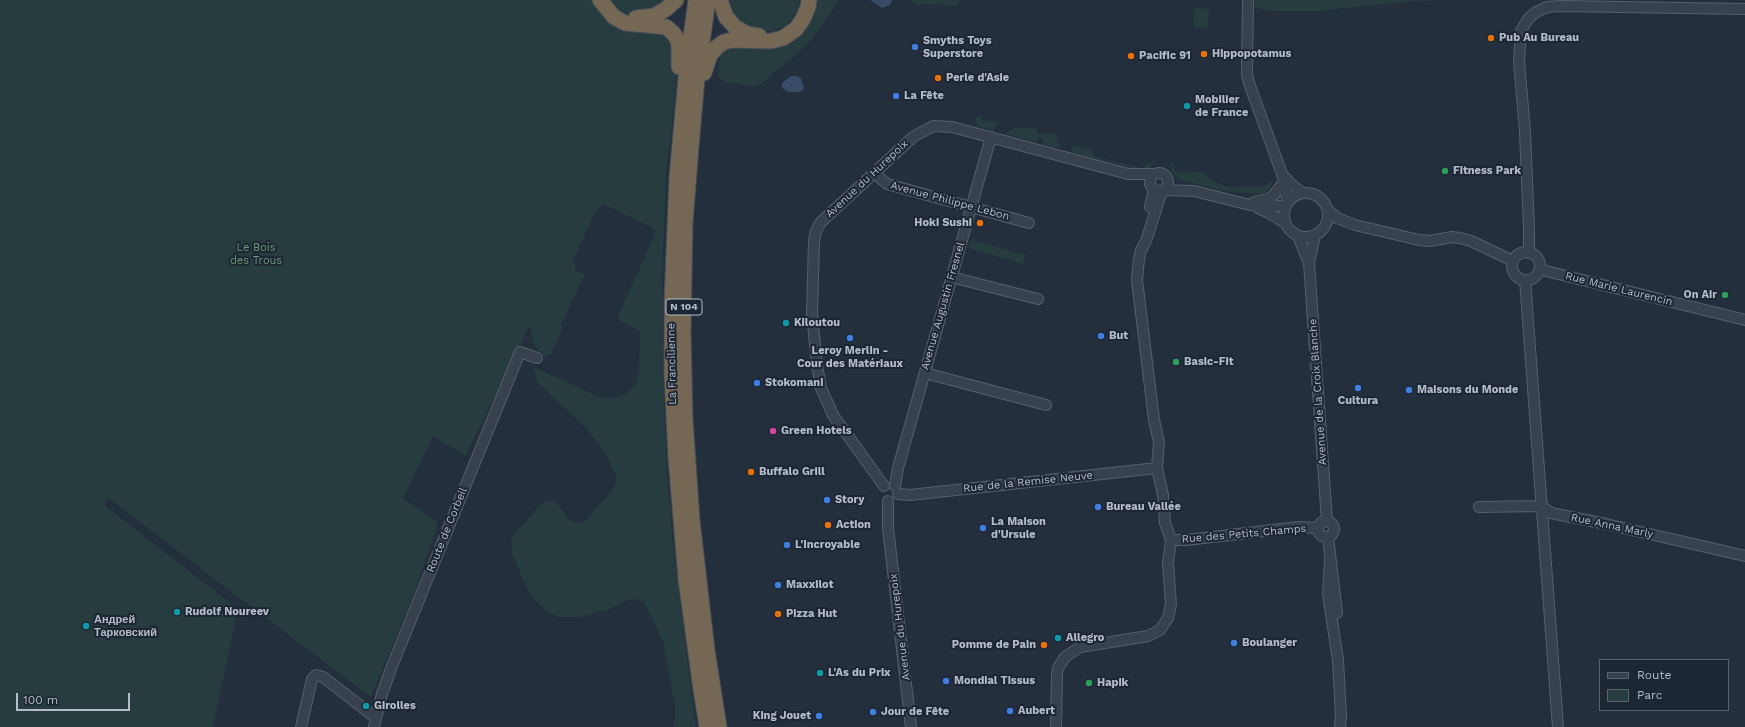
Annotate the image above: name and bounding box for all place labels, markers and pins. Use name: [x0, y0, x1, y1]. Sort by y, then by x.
place label: Pub Au Bureau: [1499, 31, 1579, 45]
marker: Pub Au Bureau: [1486, 33, 1496, 43]
place label: Smyths Toys Superstore: [923, 34, 992, 60]
marker: Smyths Toys Superstore: [910, 42, 920, 52]
place label: Hippopotamus: [1212, 47, 1291, 61]
place label: Pacific 91: [1139, 49, 1191, 63]
marker: Hippopotamus: [1199, 49, 1209, 59]
marker: Pacific 91: [1126, 51, 1136, 61]
place label: Perle d'Asie: [946, 71, 1009, 85]
marker: Perle d'Asie: [933, 73, 943, 83]
place label: La Fête: [904, 89, 944, 103]
marker: La Fête: [891, 91, 901, 101]
place label: Mobilier de France: [1195, 93, 1248, 119]
marker: Mobilier de France: [1182, 101, 1192, 111]
place label: Fitness Park: [1453, 164, 1521, 178]
marker: Fitness Park: [1440, 166, 1450, 176]
place label: Hoki Sushi: [914, 216, 972, 230]
marker: Hoki Sushi: [975, 218, 985, 228]
place label: On Air: [1684, 288, 1717, 302]
marker: On Air: [1720, 290, 1730, 300]
place label: Kiloutou: [794, 316, 840, 330]
marker: Kiloutou: [781, 318, 791, 328]
place label: But: [1109, 329, 1128, 343]
marker: But: [1096, 331, 1106, 341]
marker: Leroy Merlin - Cour des Matériaux: [845, 333, 855, 343]
place label: Leroy Merlin - Cour des Matériaux: [797, 344, 903, 370]
place label: Basic-Fit: [1184, 355, 1234, 369]
marker: Basic-Fit: [1171, 357, 1181, 367]
place label: Stokomani: [765, 376, 823, 390]
marker: Stokomani: [752, 378, 762, 388]
marker: Cultura: [1353, 383, 1363, 393]
place label: Maisons du Monde: [1417, 383, 1518, 397]
marker: Maisons du Monde: [1404, 385, 1414, 395]
place label: Cultura: [1338, 394, 1378, 408]
place label: Green Hotels: [781, 424, 852, 438]
marker: Green Hotels: [768, 426, 778, 436]
place label: Buffalo Grill: [759, 465, 825, 479]
marker: Buffalo Grill: [746, 467, 756, 477]
place label: Story: [835, 493, 864, 507]
marker: Story: [822, 495, 832, 505]
place label: Bureau Vallée: [1106, 500, 1181, 514]
marker: Bureau Vallée: [1093, 502, 1103, 512]
place label: La Maison d'Ursule: [991, 515, 1046, 541]
place label: Action: [836, 518, 871, 532]
marker: Action: [823, 520, 833, 530]
marker: La Maison d'Ursule: [978, 523, 988, 533]
place label: L'Incroyable: [795, 538, 860, 552]
marker: L'Incroyable: [782, 540, 792, 550]
place label: Maxxilot: [786, 578, 833, 592]
marker: Maxxilot: [773, 580, 783, 590]
place label: Rudolf Noureev: [185, 605, 269, 619]
marker: Rudolf Noureev: [172, 607, 182, 617]
place label: Pizza Hut: [786, 607, 837, 621]
marker: Pizza Hut: [773, 609, 783, 619]
place label: Андрей Тарковский: [94, 613, 157, 639]
marker: Андрей Тарковский: [81, 621, 91, 631]
place label: Allegro: [1066, 631, 1104, 645]
marker: Allegro: [1053, 633, 1063, 643]
place label: Boulanger: [1242, 636, 1297, 650]
place label: Pomme de Pain: [952, 638, 1036, 652]
marker: Boulanger: [1229, 638, 1239, 648]
marker: Pomme de Pain: [1039, 640, 1049, 650]
place label: L'As du Prix: [828, 666, 891, 680]
marker: L'As du Prix: [815, 668, 825, 678]
place label: Mondial Tissus: [954, 674, 1035, 688]
marker: Mondial Tissus: [941, 676, 951, 686]
place label: Hapik: [1097, 676, 1128, 690]
marker: Hapik: [1084, 678, 1094, 688]
place label: Girolles: [374, 699, 416, 713]
marker: Girolles: [361, 701, 371, 711]
place label: Aubert: [1018, 704, 1055, 718]
place label: Jour de Fête: [881, 705, 949, 719]
marker: Aubert: [1005, 706, 1015, 716]
marker: Jour de Fête: [868, 707, 878, 717]
place label: King Jouet: [753, 709, 811, 723]
marker: King Jouet: [814, 711, 824, 721]

